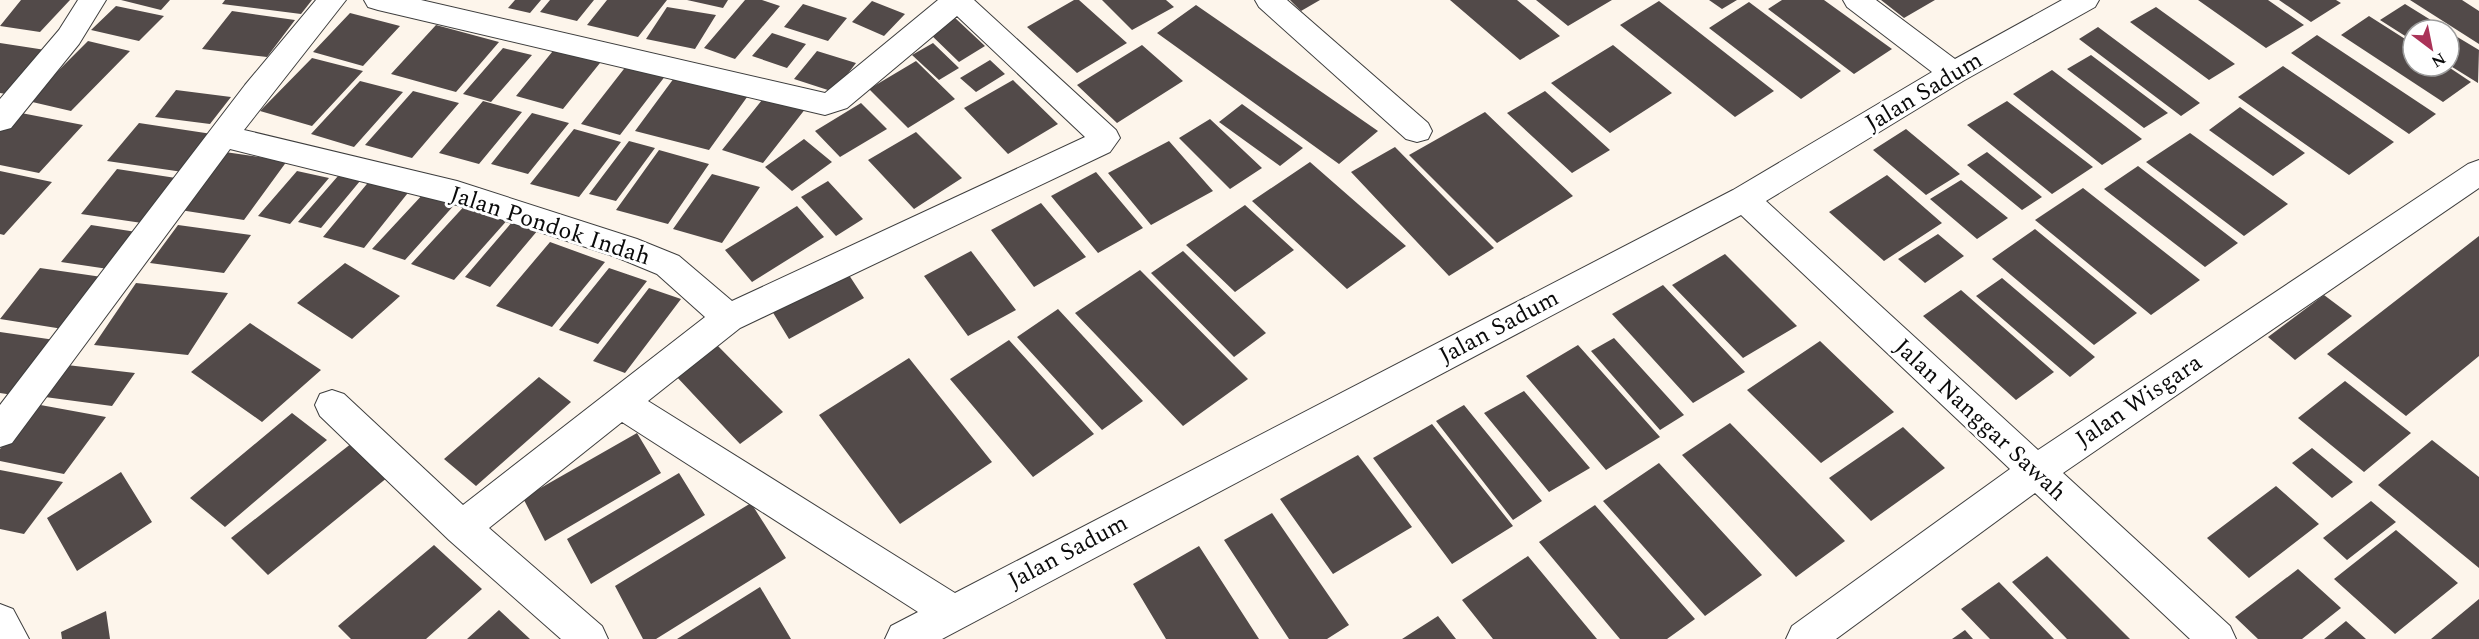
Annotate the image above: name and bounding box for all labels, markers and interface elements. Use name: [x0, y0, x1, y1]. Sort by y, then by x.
north arrow: [2401, 18, 2461, 78]
street label: Jalan Sadum: [1858, 43, 1990, 141]
text: N: [2427, 46, 2450, 74]
street label: Jalan Pondok Indah: [445, 177, 655, 275]
street label: Jalan Sadum: [1432, 280, 1566, 374]
street label: Jalan Nanggar Sawah: [1885, 330, 2075, 510]
street label: Jalan Wisgara: [2068, 345, 2210, 457]
street label: Jalan Sadum: [1001, 505, 1135, 599]

